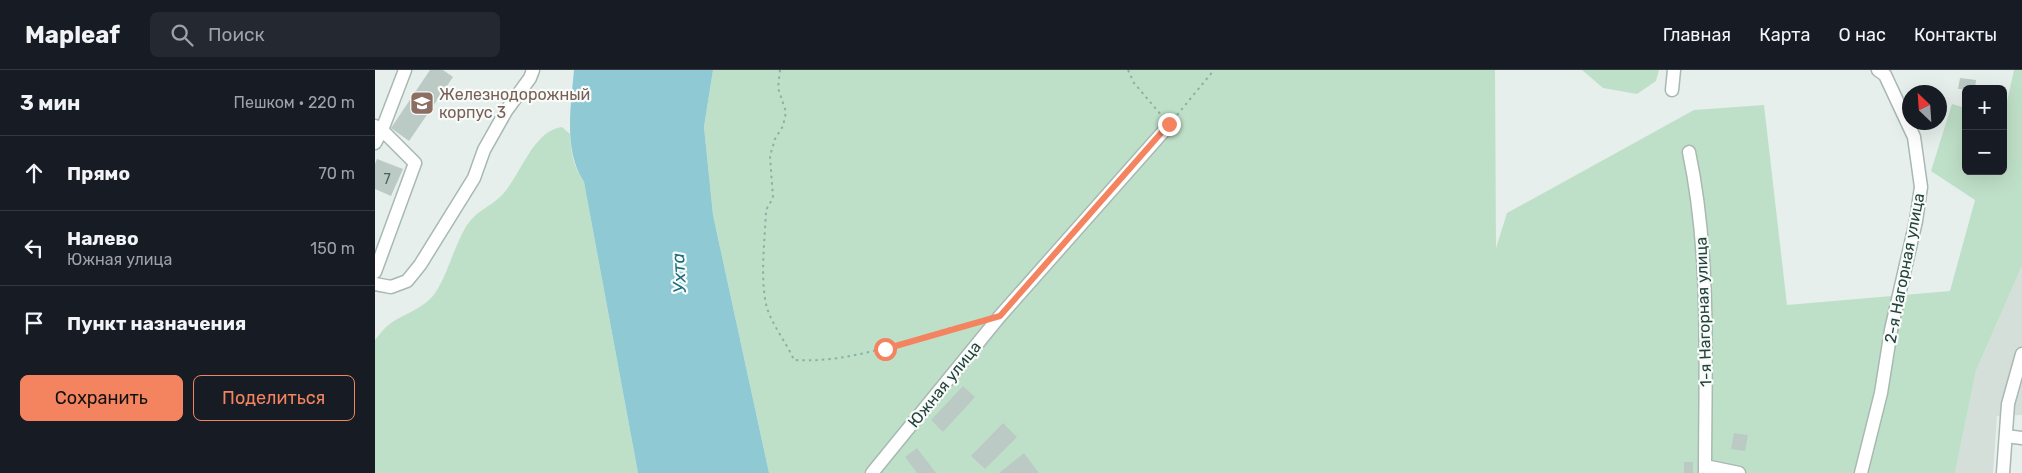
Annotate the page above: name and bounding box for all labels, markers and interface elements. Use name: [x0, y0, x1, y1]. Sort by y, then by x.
search box: [150, 12, 500, 57]
text: Mapleaf: [25, 21, 120, 49]
icon: search: [168, 21, 196, 49]
text: Поиск: [208, 23, 265, 46]
text: Главная: [1663, 24, 1731, 46]
text: Карта: [1759, 24, 1811, 46]
text: О нас: [1839, 24, 1886, 46]
text: Контакты: [1914, 24, 1997, 46]
place label: Железнодорожный корпус 3: [439, 85, 590, 122]
north arrow: [1902, 85, 1947, 130]
map controls: [1962, 85, 2007, 175]
button: +: [1962, 85, 2007, 130]
text: 3 мин: [20, 90, 80, 115]
school or university icon: Железнодорожный корпус 3: [409, 90, 435, 116]
text: Пешком · 220 m: [234, 93, 355, 112]
route end: [1158, 113, 1181, 136]
button: −: [1962, 130, 2007, 175]
icon: ahead: [20, 159, 48, 187]
text: Прямо: [67, 162, 130, 185]
text: 70 m: [318, 164, 355, 183]
house number: 7: [383, 171, 391, 188]
street label: 2-я Нагорная улица: [1881, 192, 1928, 345]
text: Налево: [67, 227, 139, 250]
icon: left: [20, 234, 48, 262]
street label: 1-я Нагорная улица: [1691, 237, 1716, 387]
text: 150 m: [310, 239, 355, 258]
text: Южная улица: [67, 250, 172, 269]
water label: Ухта: [667, 252, 691, 294]
icon: arrive: [20, 309, 48, 337]
text: Пункт назначения: [67, 312, 246, 335]
street label: Южная улица: [904, 337, 985, 431]
route start: [874, 338, 897, 361]
button: Сохранить: [20, 375, 183, 421]
button: Поделиться: [193, 375, 355, 421]

